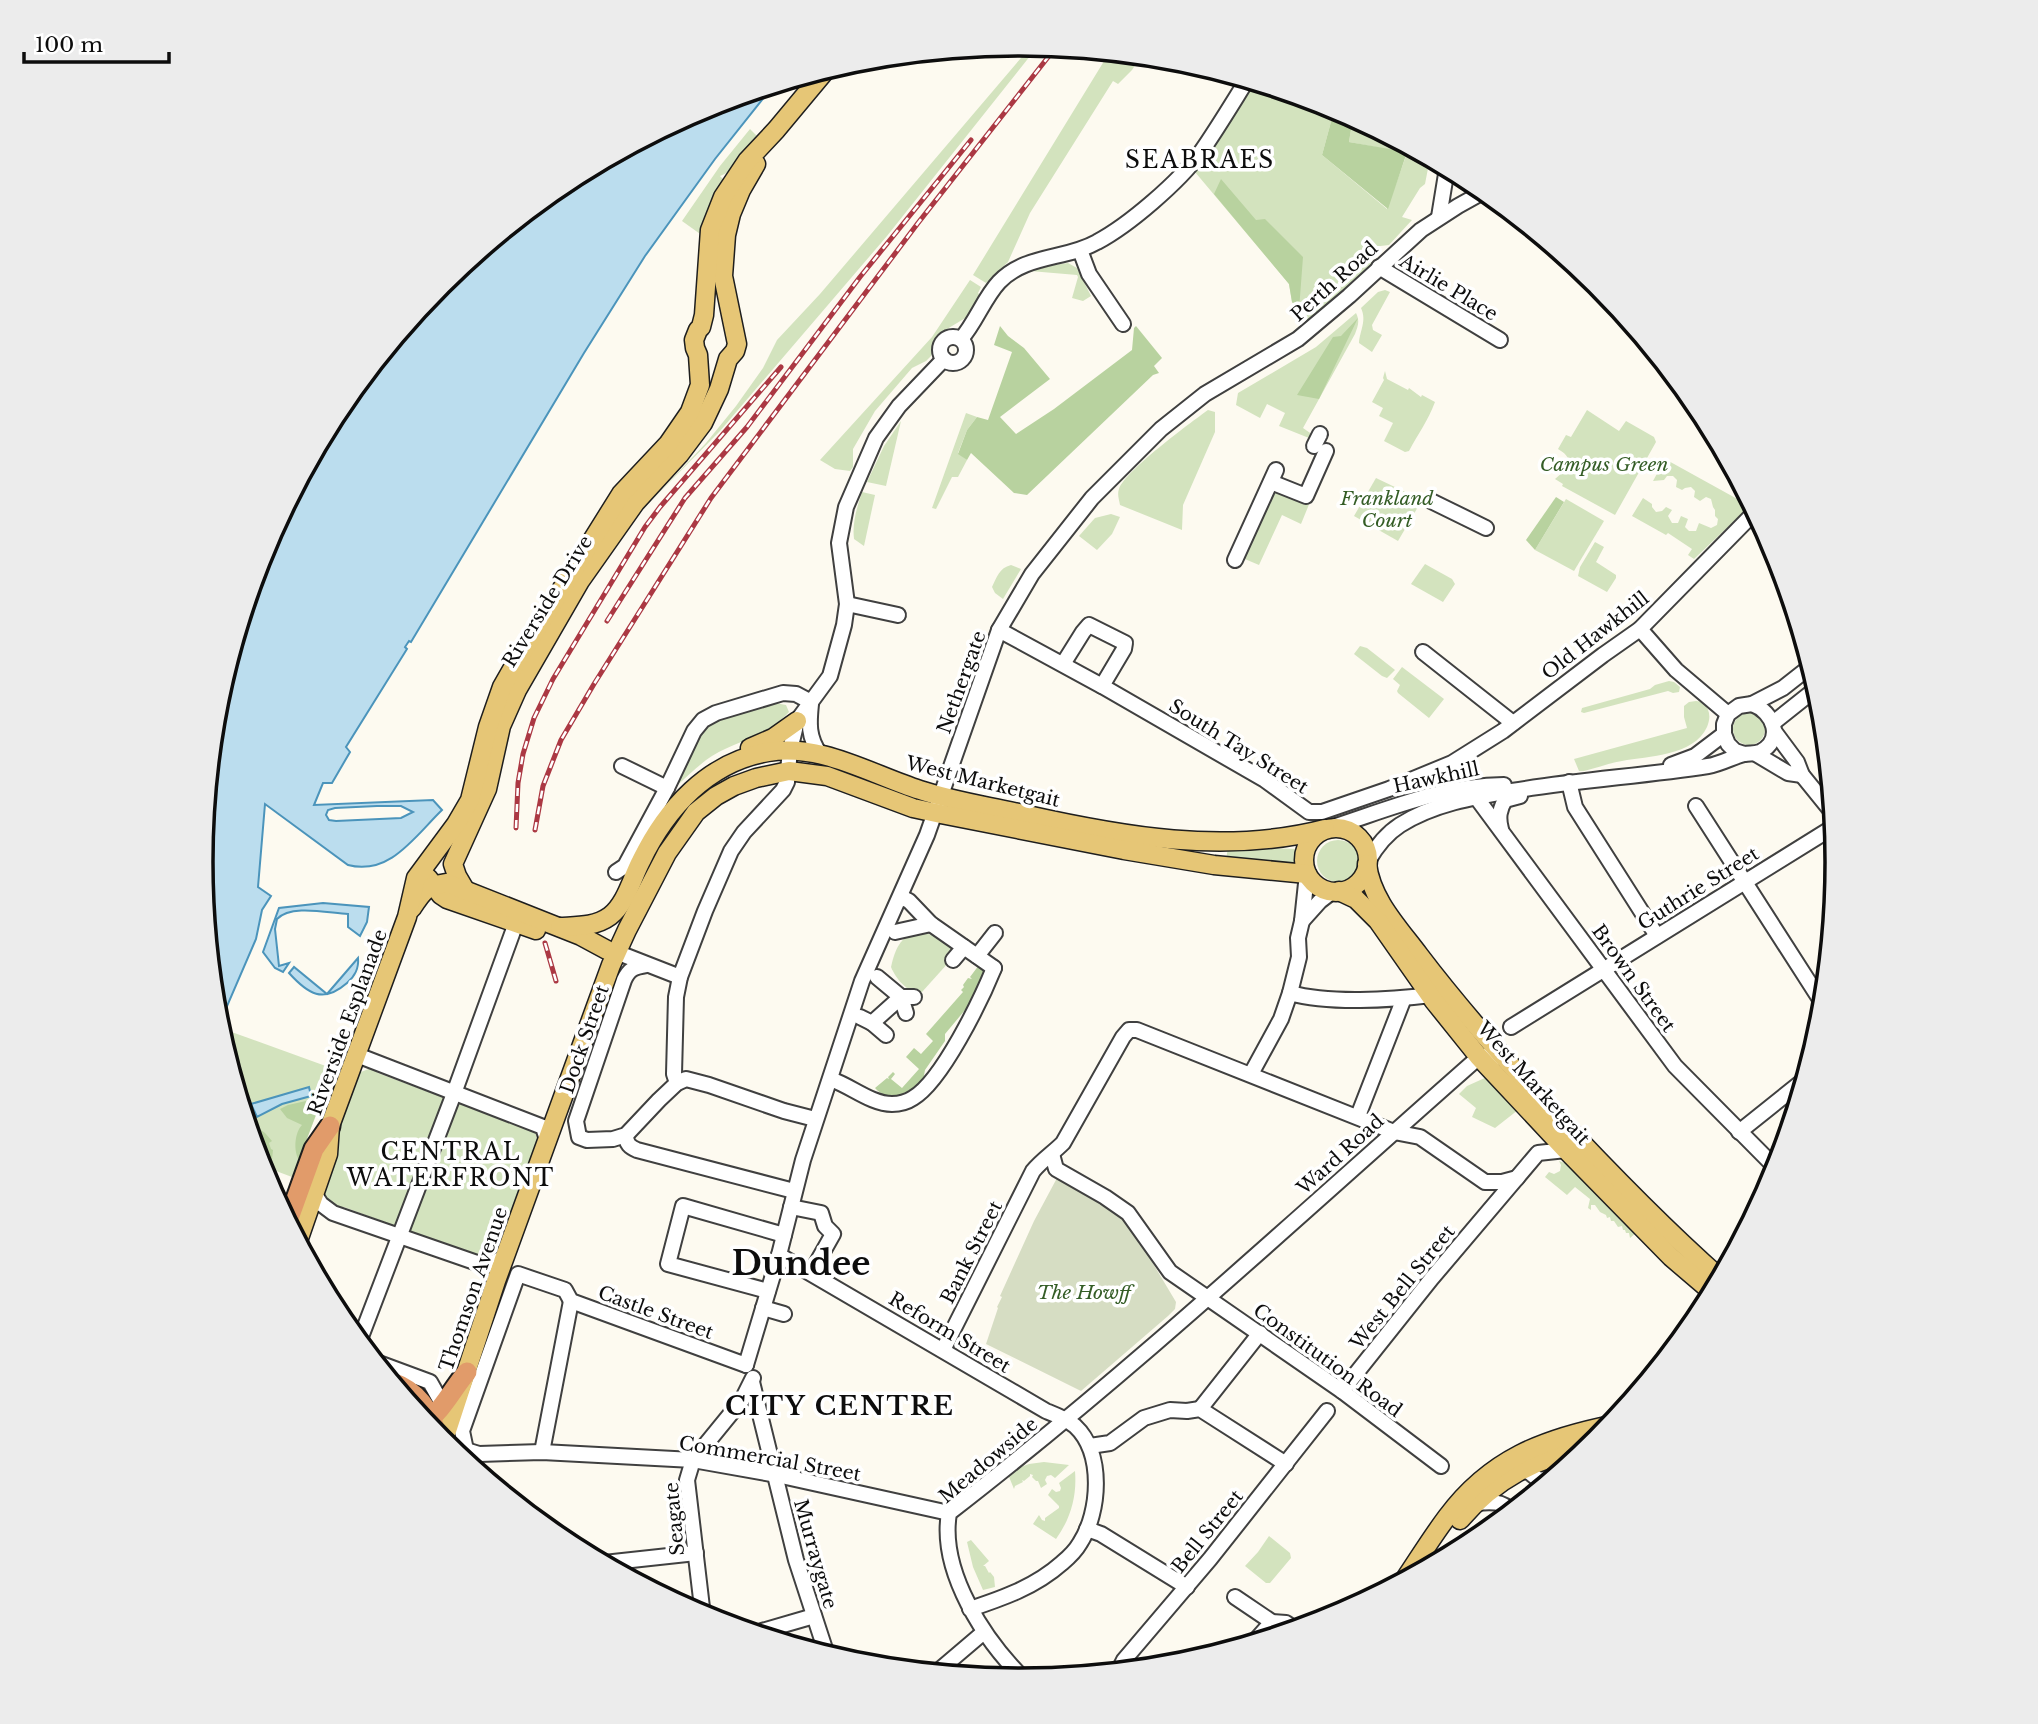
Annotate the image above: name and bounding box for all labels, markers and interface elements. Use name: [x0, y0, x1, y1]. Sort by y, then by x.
scale bar: [24, 21, 170, 65]
text: 100 m: [35, 32, 103, 58]
district label: SEABRAES: [1125, 146, 1275, 174]
street label: Perth Road: [1286, 236, 1383, 326]
street label: Airlie Place: [1395, 249, 1502, 326]
park label: Campus Green: [1540, 453, 1668, 476]
park label: Frankland Court: [1339, 487, 1434, 532]
street label: Riverside Drive: [498, 531, 597, 671]
street label: Old Hawkhill: [1537, 586, 1653, 684]
street label: Nethergate: [932, 628, 991, 737]
street label: South Tay Street: [1165, 694, 1313, 799]
street label: West Marketgait: [902, 751, 1063, 812]
street label: Hawkhill: [1391, 757, 1481, 798]
street label: Guthrie Street: [1633, 842, 1764, 935]
street label: Brown Street: [1587, 920, 1681, 1037]
street label: Riverside Esplanade: [303, 926, 392, 1118]
street label: Dock Street: [555, 981, 614, 1097]
street label: West Marketgait: [1472, 1016, 1596, 1150]
street label: Ward Road: [1291, 1109, 1389, 1200]
district label: CENTRAL WATERFRONT: [346, 1138, 555, 1192]
street label: Bank Street: [936, 1196, 1008, 1307]
street label: Thomson Avenue: [435, 1204, 512, 1374]
street label: West Bell Street: [1345, 1220, 1460, 1355]
district label: Dundee: [731, 1243, 871, 1284]
street label: Castle Street: [595, 1281, 717, 1344]
park label: The Howff: [1037, 1281, 1135, 1304]
street label: Reform Street: [885, 1287, 1015, 1378]
street label: Constitution Road: [1249, 1299, 1407, 1422]
district label: CITY CENTRE: [725, 1390, 955, 1422]
street label: Meadowside: [934, 1413, 1042, 1508]
street label: Commercial Street: [677, 1431, 863, 1486]
street label: Seagate: [660, 1481, 689, 1557]
street label: Bell Street: [1167, 1484, 1248, 1578]
street label: Murraygate: [789, 1497, 842, 1612]

